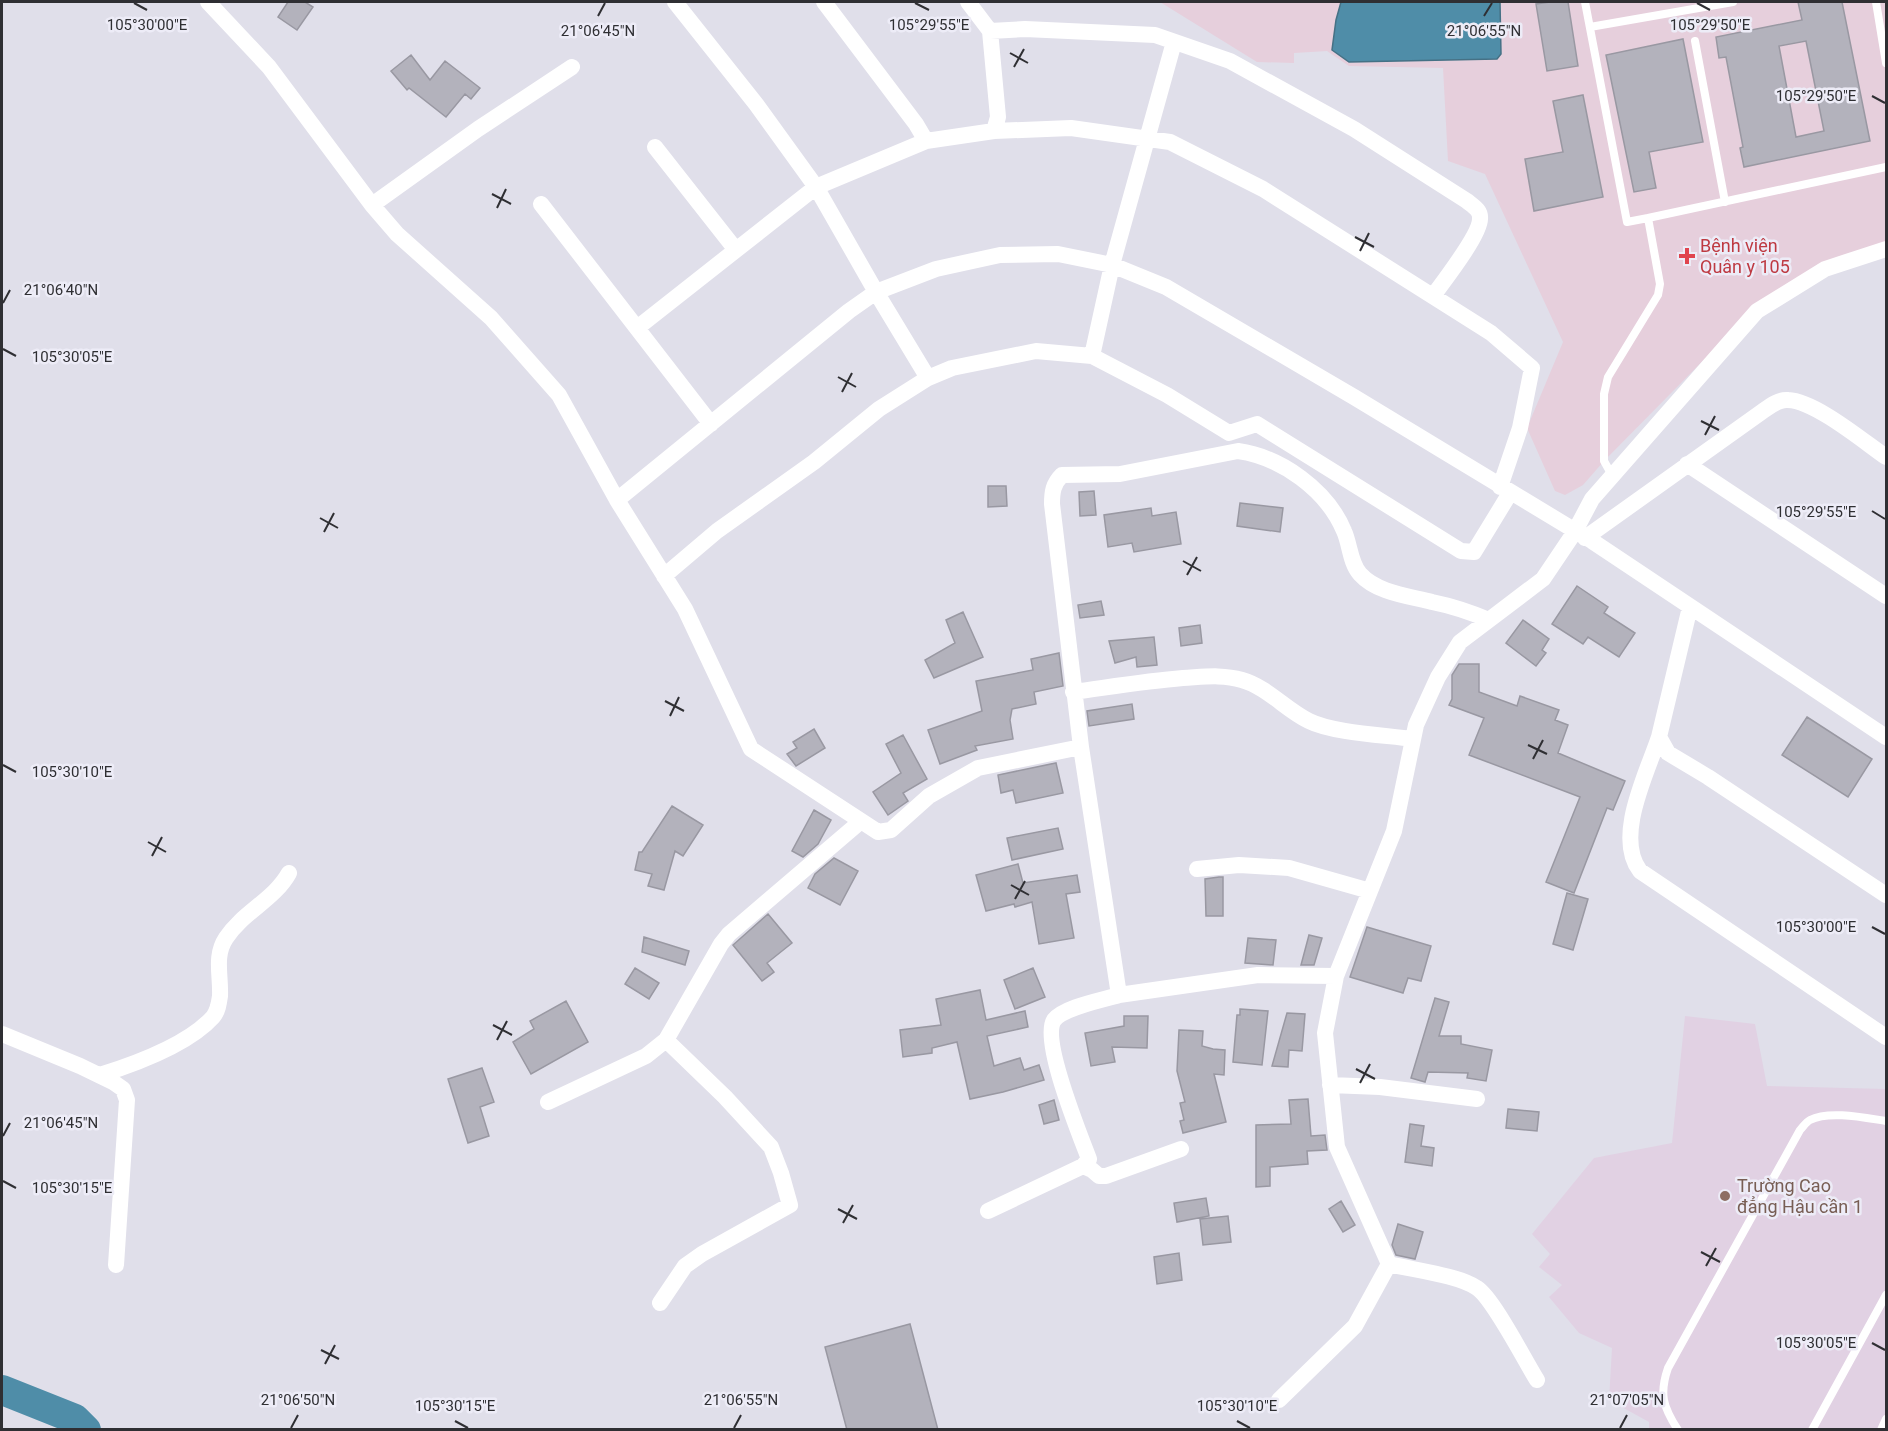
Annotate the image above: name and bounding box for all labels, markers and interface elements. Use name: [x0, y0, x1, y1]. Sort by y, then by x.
text: 105°30'00"E: [107, 16, 188, 34]
text: 105°29'55"E: [889, 16, 970, 34]
text: 105°29'50"E: [1670, 16, 1751, 34]
text: 21°06'45"N: [561, 22, 635, 40]
text: 21°06'55"N: [1447, 22, 1521, 40]
text: 105°29'50"E: [1776, 87, 1857, 105]
place label: Bệnh viện Quân y 105: [1700, 235, 1790, 277]
marker: Bệnh viện Quân y 105: [1678, 247, 1696, 265]
text: 21°06'40"N: [24, 281, 98, 299]
text: 105°30'05"E: [32, 348, 113, 366]
text: 105°29'55"E: [1776, 503, 1857, 521]
text: 105°30'10"E: [32, 763, 113, 781]
text: 105°30'00"E: [1776, 918, 1857, 936]
text: 21°06'45"N: [24, 1114, 98, 1132]
place label: Trường Cao đẳng Hậu cần 1: [1737, 1175, 1863, 1217]
text: 105°30'15"E: [32, 1179, 113, 1197]
marker: Trường Cao đẳng Hậu cần 1: [1718, 1189, 1732, 1203]
text: 105°30'05"E: [1776, 1334, 1857, 1352]
text: 21°06'50"N: [261, 1391, 335, 1409]
text: 21°06'55"N: [704, 1391, 778, 1409]
text: 21°07'05"N: [1590, 1391, 1664, 1409]
text: 105°30'15"E: [415, 1397, 496, 1415]
text: 105°30'10"E: [1197, 1397, 1278, 1415]

